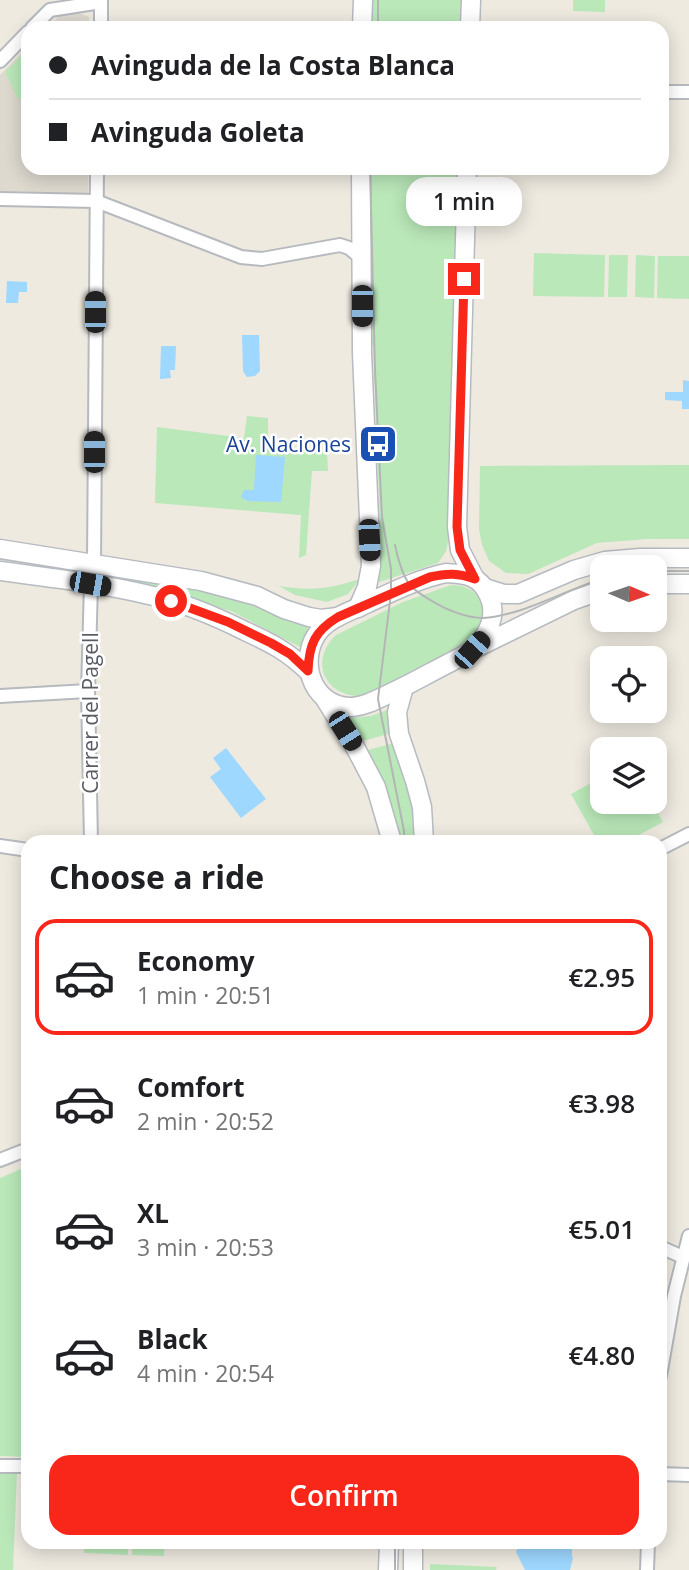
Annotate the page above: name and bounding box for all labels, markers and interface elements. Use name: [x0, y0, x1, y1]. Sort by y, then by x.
text: Avinguda de la Costa Blanca: [91, 47, 455, 83]
text: Avinguda Goleta: [91, 114, 305, 150]
callout: 1 min: [406, 177, 522, 226]
text: 1 min: [433, 185, 495, 217]
route end: [448, 263, 480, 295]
car: [352, 285, 373, 327]
car: [85, 291, 106, 333]
bus stop icon: Av. Naciones: [357, 423, 399, 465]
place label: Av. Naciones: [226, 430, 351, 458]
car: [84, 431, 105, 473]
car: [358, 518, 381, 562]
north arrow: [590, 555, 667, 632]
map controls: [590, 555, 667, 814]
car: [68, 570, 113, 598]
route start: [155, 585, 187, 617]
car: [451, 627, 494, 673]
street label: Carrer del Pagell: [76, 632, 104, 794]
button: locate: [590, 646, 667, 723]
car: [325, 708, 366, 754]
button: layers: [590, 737, 667, 814]
text: Choose a ride: [49, 855, 264, 898]
text: Economy: [137, 943, 255, 979]
icon: car: [53, 946, 116, 1009]
text: €2.95: [568, 959, 635, 995]
text: 1 min · 20:51: [137, 979, 274, 1011]
text: Comfort: [137, 1069, 244, 1105]
icon: car: [53, 1072, 116, 1135]
text: €3.98: [568, 1085, 635, 1121]
text: 2 min · 20:52: [137, 1105, 274, 1137]
text: XL: [137, 1195, 169, 1231]
icon: car: [53, 1198, 116, 1261]
text: €5.01: [568, 1211, 635, 1247]
text: 3 min · 20:53: [137, 1231, 274, 1263]
text: Black: [137, 1321, 208, 1357]
icon: car: [53, 1324, 116, 1387]
text: €4.80: [568, 1337, 635, 1373]
text: 4 min · 20:54: [137, 1357, 274, 1389]
button: Confirm: [49, 1455, 639, 1535]

